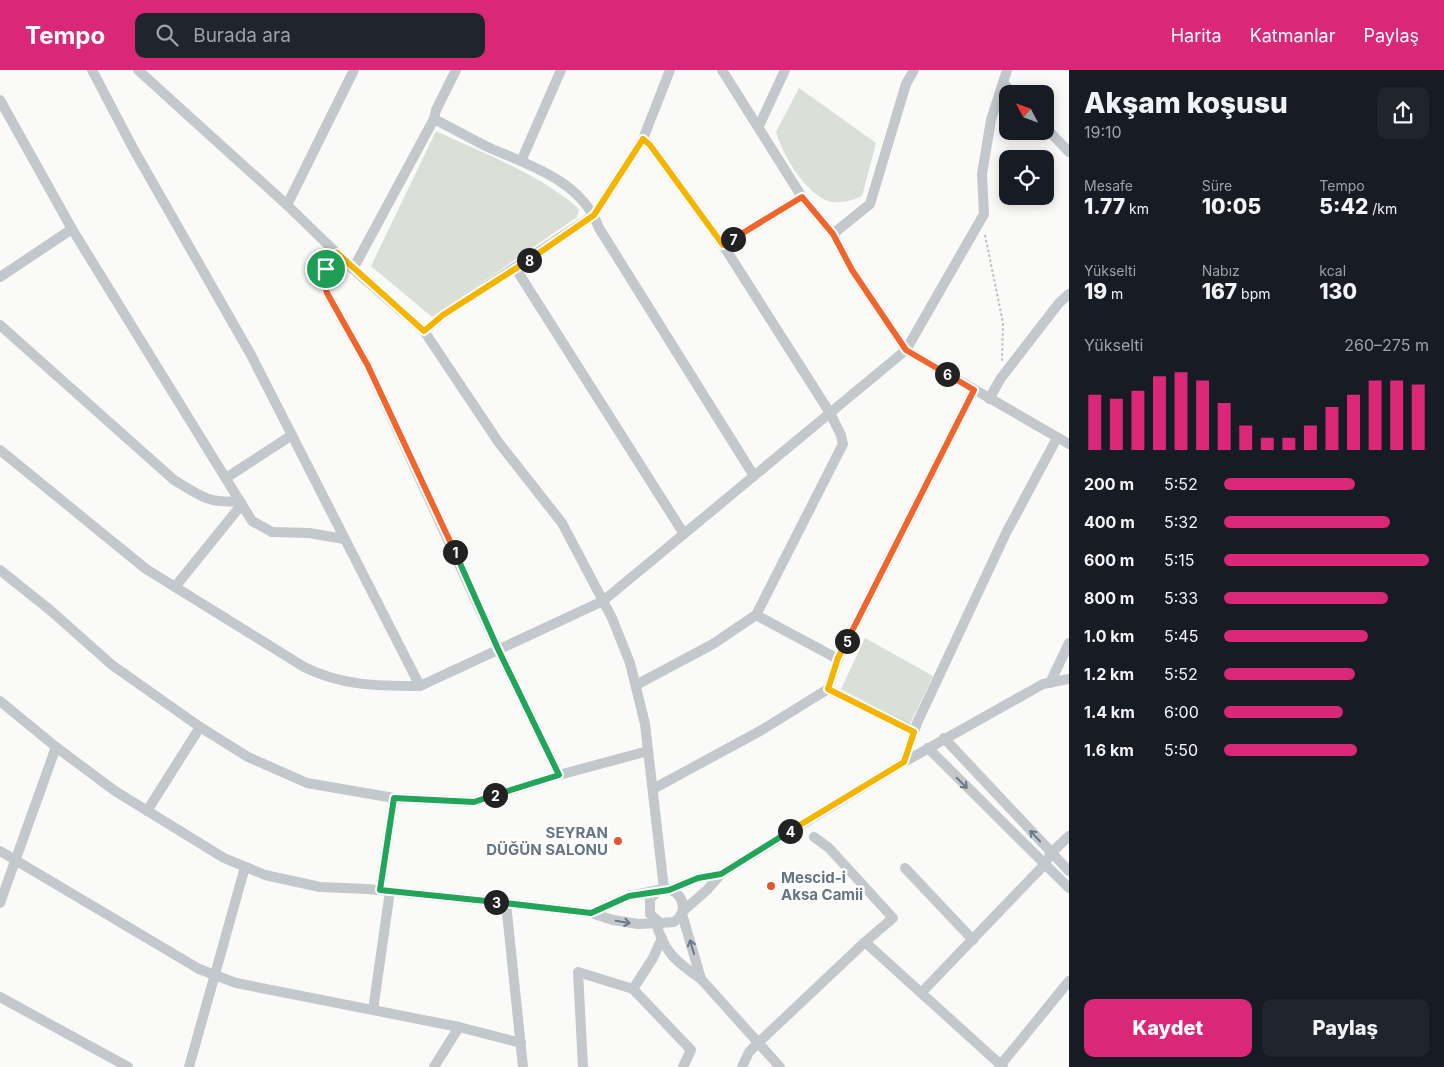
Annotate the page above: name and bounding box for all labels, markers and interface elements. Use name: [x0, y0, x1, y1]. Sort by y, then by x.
search box: [135, 13, 485, 58]
text: Tempo: [25, 21, 105, 50]
icon: search: [153, 21, 181, 49]
text: Burada ara: [193, 24, 291, 47]
text: Harita: [1171, 25, 1222, 46]
text: Katmanlar: [1250, 25, 1335, 46]
text: Paylaş: [1363, 25, 1419, 46]
north arrow: [999, 85, 1054, 140]
map controls: [999, 85, 1054, 205]
text: Akşam koşusu: [1084, 86, 1288, 120]
button: share: [1377, 87, 1429, 139]
text: 19:10: [1084, 122, 1122, 142]
button: locate: [999, 150, 1054, 205]
text: Mesafe: [1084, 177, 1133, 194]
text: Süre: [1202, 177, 1232, 194]
text: Tempo: [1319, 177, 1365, 194]
text: 1.77: [1084, 194, 1125, 219]
text: 10:05: [1202, 194, 1261, 219]
text: 5:42: [1319, 194, 1368, 219]
text: km: [1125, 200, 1149, 217]
text: /km: [1368, 200, 1397, 217]
pin: 7: [720, 226, 746, 252]
text: 7: [729, 231, 738, 248]
pin: [305, 248, 347, 290]
pin: 8: [516, 248, 542, 272]
text: 8: [525, 252, 534, 269]
icon: arrive: [312, 255, 340, 283]
text: Yükselti: [1084, 262, 1136, 279]
text: Nabız: [1202, 262, 1240, 279]
text: kcal: [1319, 262, 1346, 279]
text: 19: [1084, 279, 1107, 304]
text: 167: [1202, 279, 1237, 304]
text: 130: [1319, 279, 1357, 304]
text: m: [1107, 285, 1123, 302]
text: bpm: [1237, 285, 1271, 302]
text: Yükselti: [1084, 335, 1143, 355]
text: 260–275 m: [1344, 335, 1429, 355]
pin: 6: [934, 362, 960, 386]
text: 6: [943, 366, 952, 383]
text: 200 m: [1084, 474, 1134, 494]
text: 5:52: [1164, 474, 1198, 494]
text: 400 m: [1084, 512, 1135, 532]
text: 5:32: [1164, 512, 1198, 532]
pin: 1: [442, 540, 468, 564]
text: 1: [452, 544, 459, 561]
text: 600 m: [1084, 550, 1134, 570]
text: 5:15: [1164, 550, 1195, 570]
text: 800 m: [1084, 588, 1134, 608]
text: 5:33: [1164, 588, 1198, 608]
text: 1.0 km: [1084, 626, 1134, 646]
text: 5:45: [1164, 626, 1198, 646]
pin: 5: [834, 628, 860, 654]
text: 5: [843, 633, 852, 650]
text: 1.2 km: [1084, 664, 1134, 684]
text: 5:52: [1164, 664, 1198, 684]
text: 1.4 km: [1084, 702, 1135, 722]
text: 6:00: [1164, 702, 1199, 722]
text: 1.6 km: [1084, 740, 1134, 760]
text: 5:50: [1164, 740, 1198, 760]
one-way arrow: [956, 777, 969, 789]
pin: 2: [482, 782, 508, 808]
text: 2: [491, 787, 500, 804]
pin: 4: [778, 818, 802, 844]
place label: SEYRAN DÜĞÜN SALONU: [486, 823, 608, 859]
text: 4: [786, 823, 795, 840]
one-way arrow: [1029, 829, 1041, 842]
marker: SEYRAN DÜĞÜN SALONU: [612, 835, 624, 847]
place label: Mescid-i Aksa Camii: [781, 868, 863, 904]
marker: Mescid-i Aksa Camii: [765, 880, 777, 892]
pin: 3: [484, 890, 508, 914]
text: 3: [492, 894, 501, 911]
one-way arrow: [615, 917, 631, 927]
one-way arrow: [686, 939, 696, 955]
button: Kaydet: [1084, 999, 1252, 1057]
button: Paylaş: [1262, 999, 1429, 1057]

